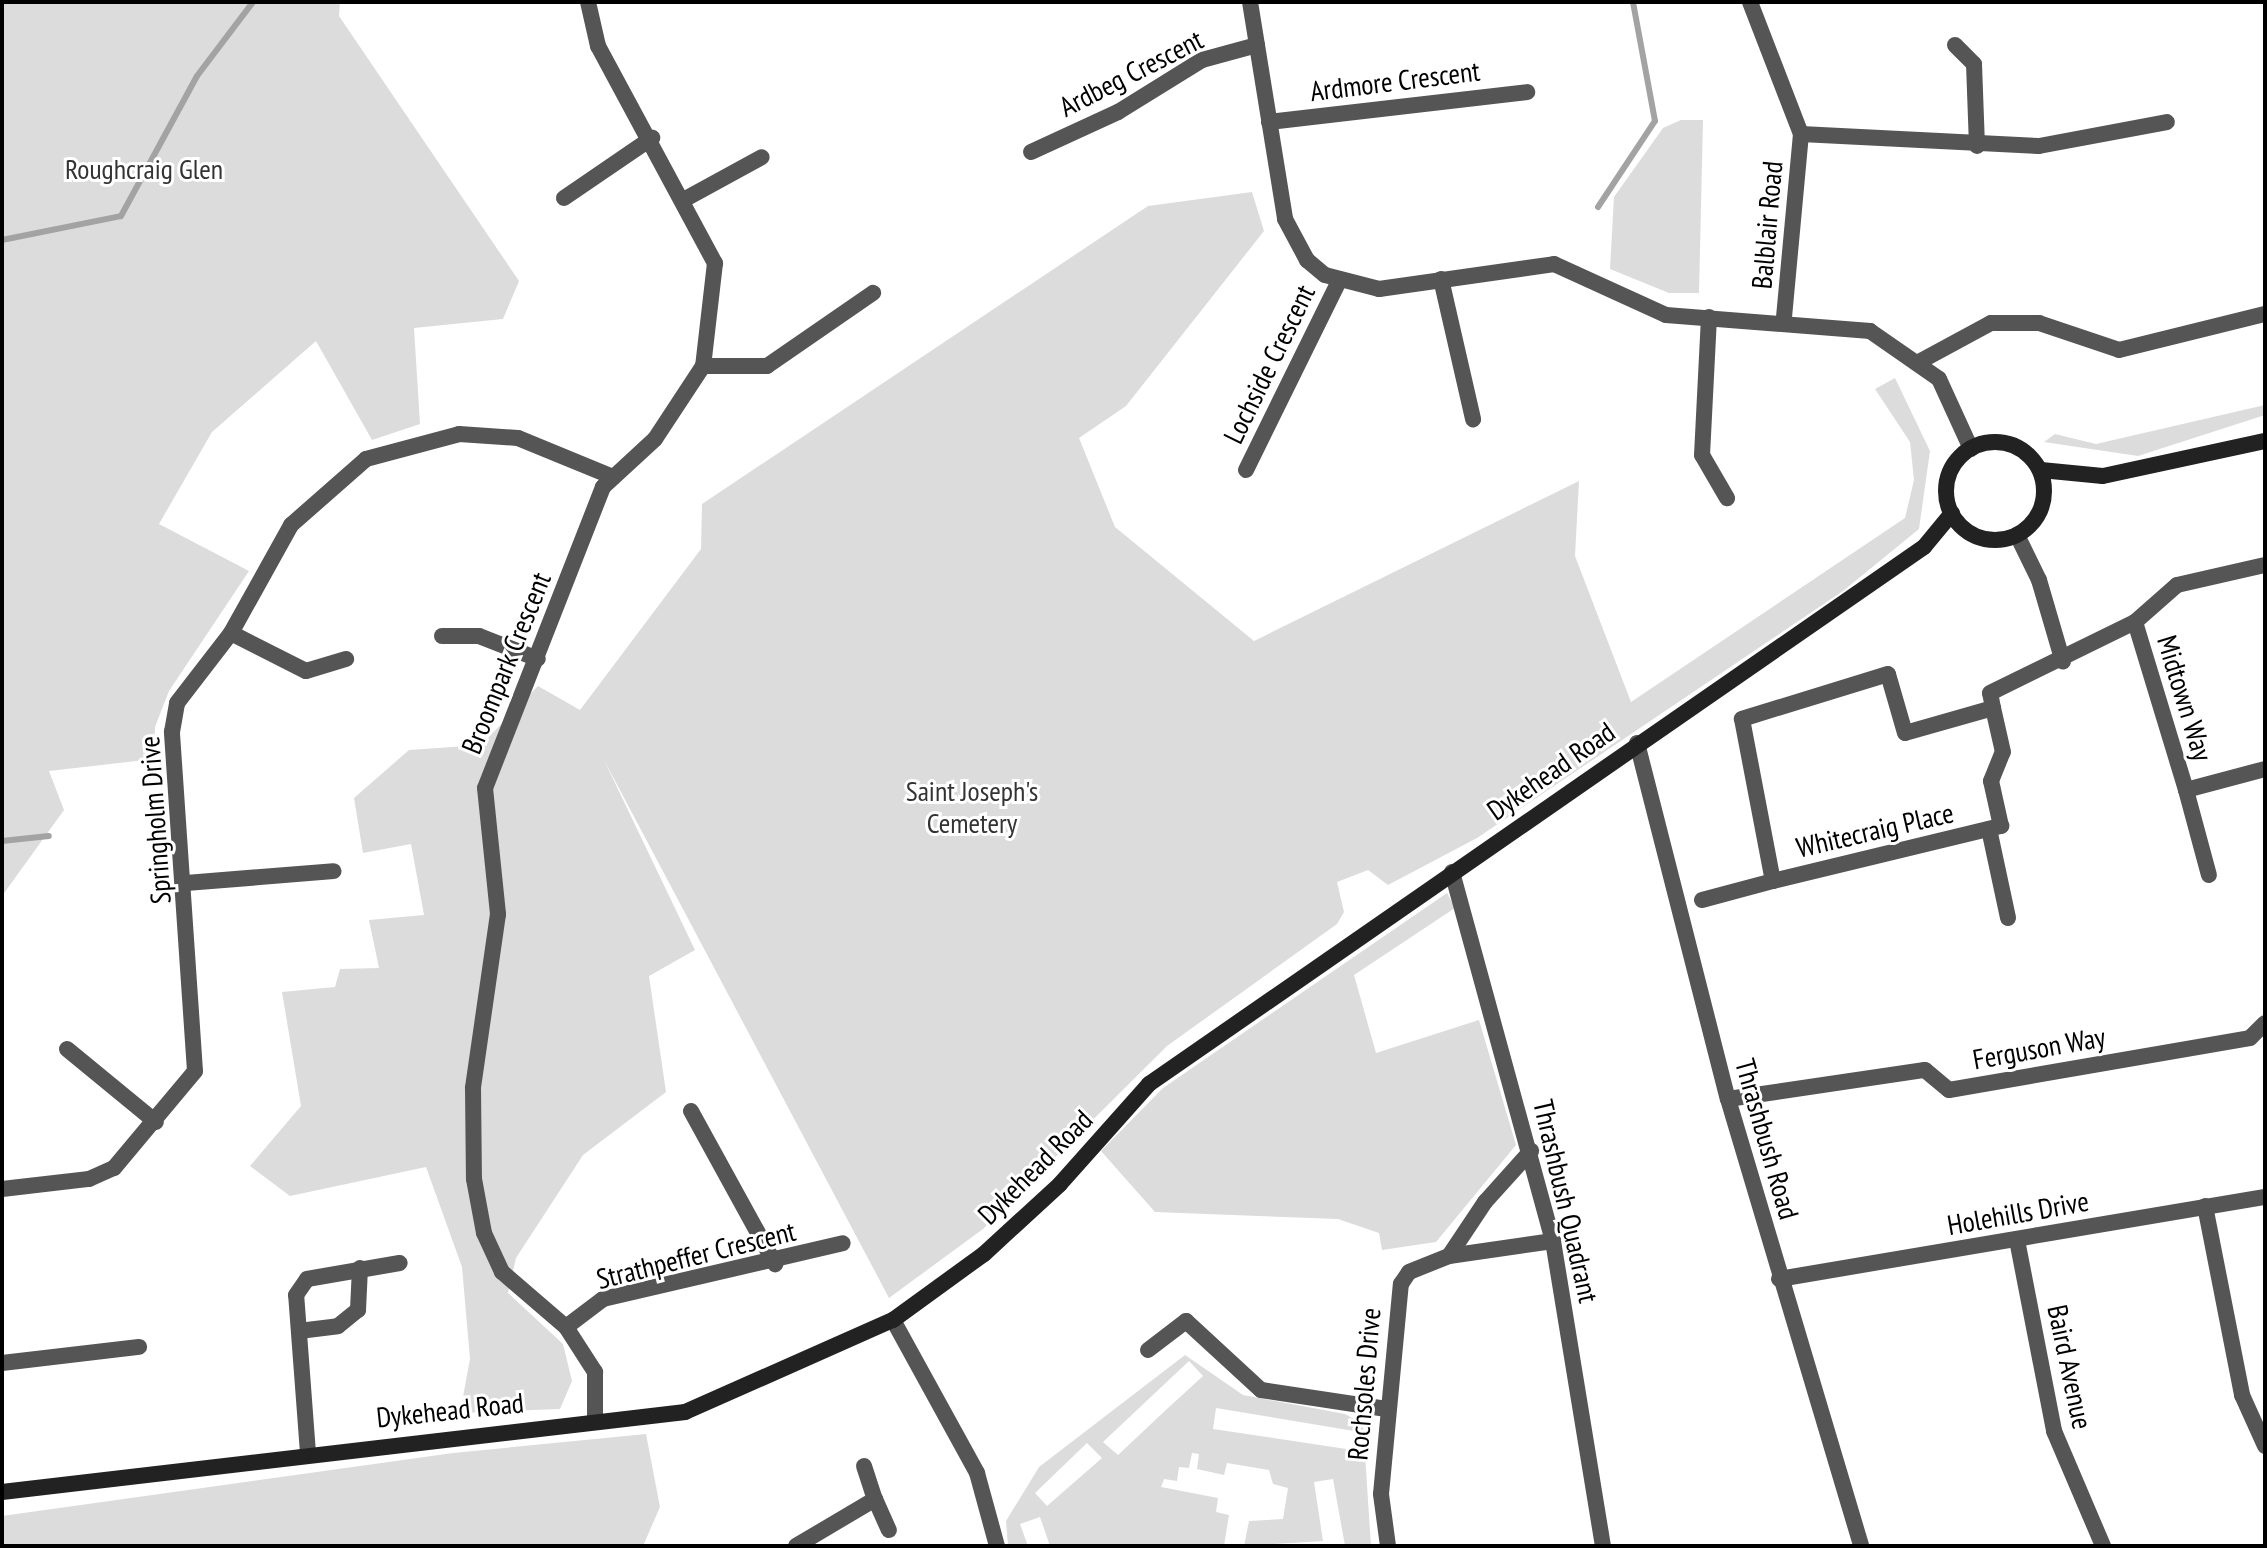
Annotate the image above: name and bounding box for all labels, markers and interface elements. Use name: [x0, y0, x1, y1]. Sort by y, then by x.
street label: Ardbeg Crescent: [1054, 22, 1208, 124]
street label: Ardmore Crescent: [1308, 54, 1482, 108]
park label: Roughcraig Glen: [65, 152, 223, 186]
street label: Balblair Road: [1745, 160, 1789, 290]
street label: Lochside Crescent: [1216, 279, 1322, 449]
street label: Broompark Crescent: [454, 567, 558, 759]
street label: Midtown Way: [2150, 631, 2220, 765]
street label: Dykehead Road: [1481, 715, 1621, 827]
street label: Springholm Drive: [132, 735, 178, 905]
park label: Saint Joseph's Cemetery: [906, 774, 1038, 840]
street label: Whitecraig Place: [1793, 796, 1957, 864]
street label: Ferguson Way: [1970, 1020, 2108, 1076]
street label: Thrashbush Road: [1728, 1055, 1806, 1223]
street label: Thrashbush Quadrant: [1526, 1096, 1606, 1306]
street label: Dykehead Road: [971, 1103, 1099, 1231]
street label: Holehills Drive: [1945, 1184, 2091, 1242]
street label: Strathpeffer Crescent: [593, 1214, 799, 1296]
street label: Baird Avenue: [2040, 1301, 2100, 1433]
street label: Rochsoles Drive: [1341, 1306, 1387, 1462]
street label: Dykehead Road: [375, 1386, 525, 1434]

